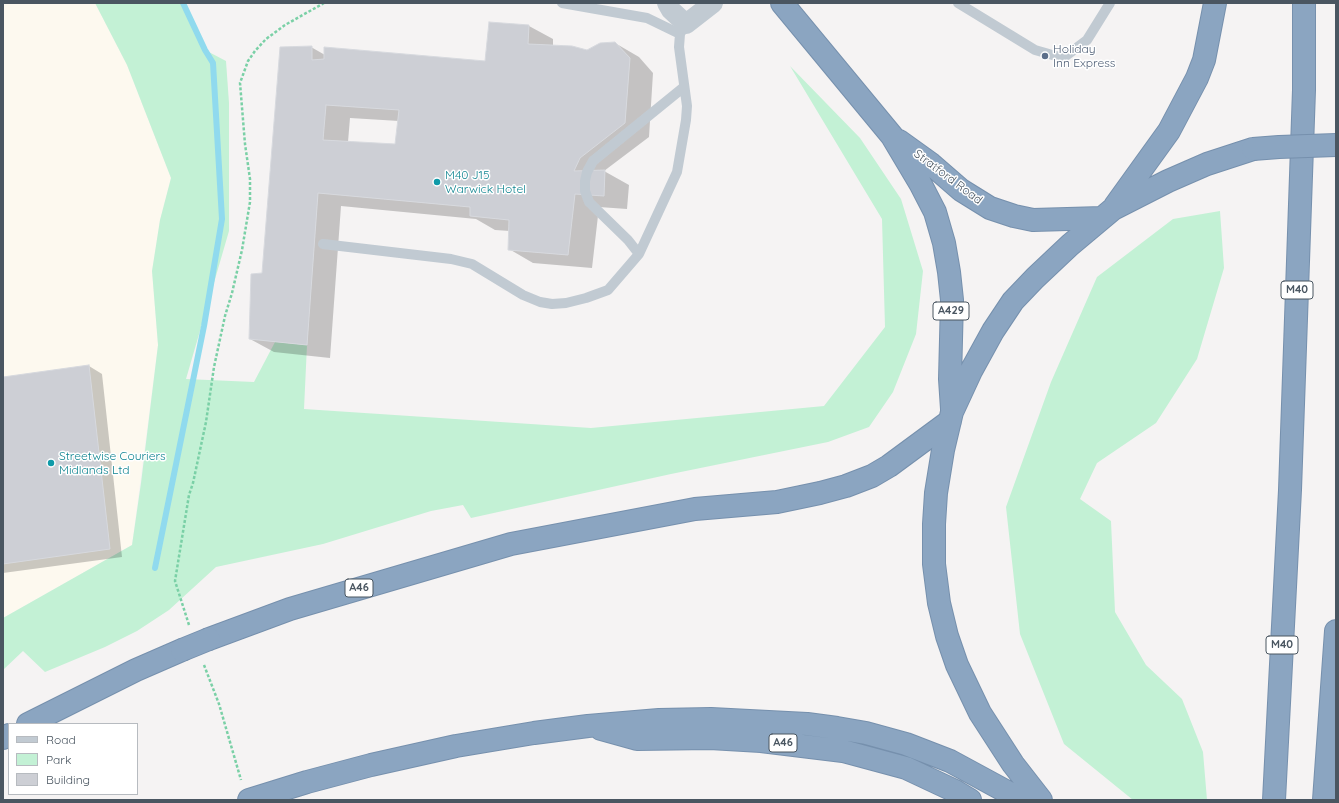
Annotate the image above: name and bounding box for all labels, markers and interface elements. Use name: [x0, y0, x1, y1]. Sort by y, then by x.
place label: Holiday Inn Express: [1053, 42, 1115, 70]
marker: Holiday Inn Express: [1040, 51, 1050, 61]
street label: Stratford Road: [911, 147, 985, 207]
place label: M40 J15 Warwick Hotel: [445, 168, 526, 196]
marker: M40 J15 Warwick Hotel: [432, 177, 442, 187]
road number: M40: [1281, 281, 1313, 299]
road number: A429: [933, 302, 969, 320]
place label: Streetwise Couriers Midlands Ltd: [59, 449, 166, 477]
marker: Streetwise Couriers Midlands Ltd: [46, 458, 56, 468]
road number: A46: [345, 579, 373, 597]
road number: M40: [1266, 636, 1298, 654]
legend: [8, 723, 138, 795]
text: Road: [46, 732, 76, 747]
road number: A46: [769, 734, 797, 752]
text: Park: [46, 752, 71, 767]
text: Building: [46, 772, 90, 787]

